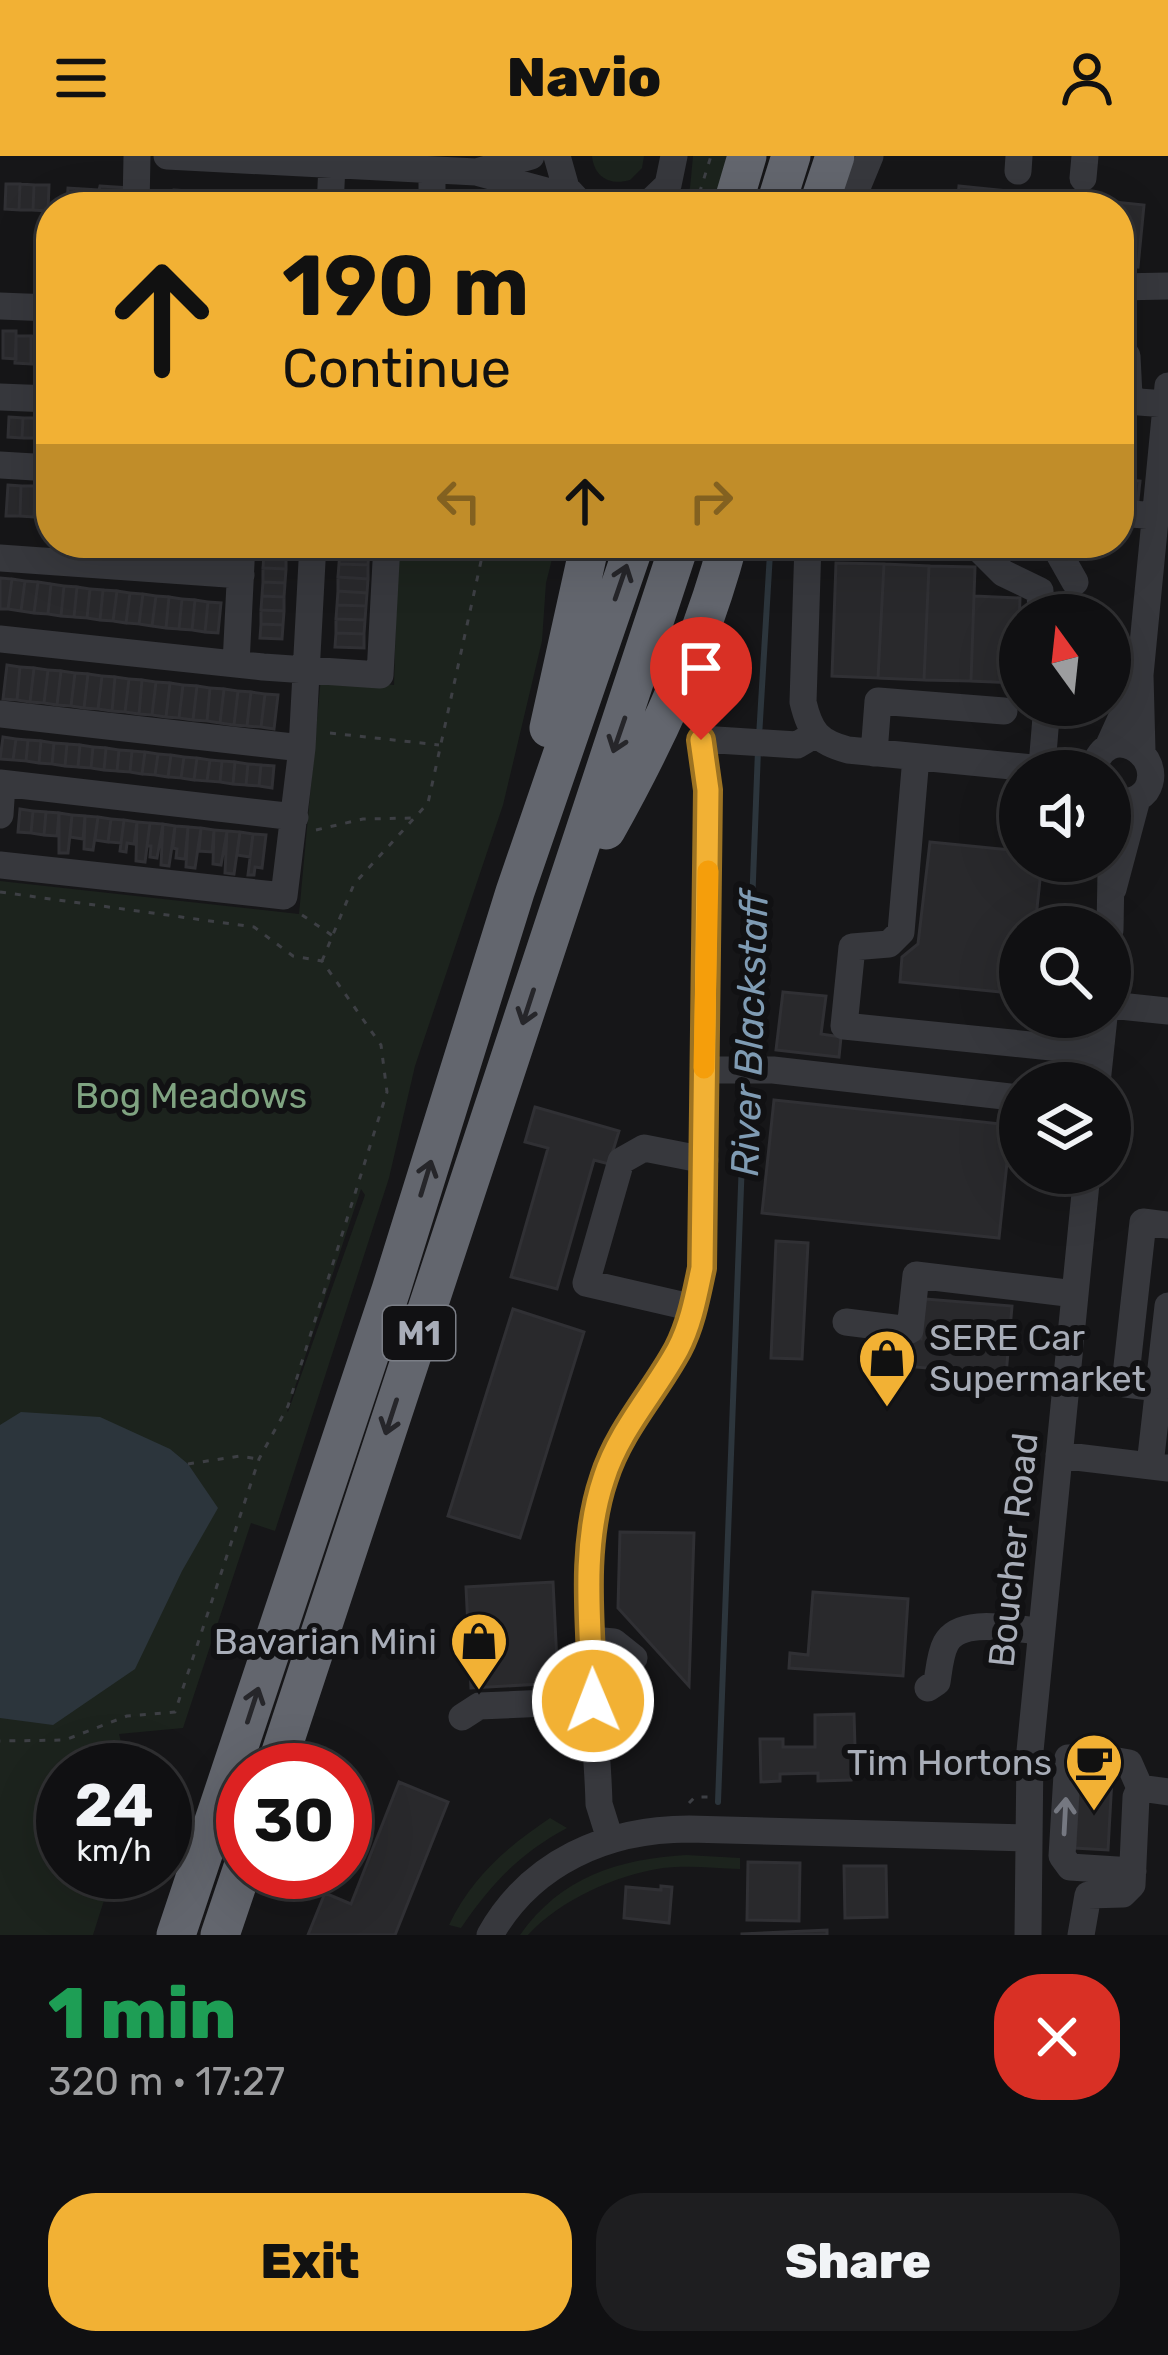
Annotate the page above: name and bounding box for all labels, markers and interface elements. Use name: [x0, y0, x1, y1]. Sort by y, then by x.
icon: menu: [48, 45, 114, 111]
icon: person: [1054, 45, 1120, 111]
text: Navio: [507, 46, 661, 110]
text: 190 m: [282, 236, 530, 336]
icon: ahead: [84, 240, 240, 396]
text: Continue: [282, 337, 511, 401]
icon: left: [426, 468, 492, 534]
icon: ahead: [552, 468, 618, 534]
icon: right: [678, 468, 744, 534]
one-way arrow: [612, 565, 633, 602]
north arrow: [999, 594, 1131, 726]
map controls: [999, 594, 1131, 1194]
pin: [650, 617, 752, 740]
icon: arrive: [668, 635, 734, 701]
one-way arrow: [607, 715, 628, 752]
button: sound: [999, 750, 1131, 882]
water label: River Blackstaff: [722, 886, 778, 1178]
button: search: [999, 906, 1131, 1038]
one-way arrow: [515, 987, 537, 1025]
button: layers: [999, 1062, 1131, 1194]
park label: Bog Meadows: [75, 1074, 307, 1117]
one-way arrow: [416, 1160, 438, 1198]
road number: M1: [383, 1306, 455, 1360]
place label: SERE Car Supermarket: [929, 1316, 1146, 1400]
shop icon: SERE Car Supermarket: [856, 1327, 918, 1409]
one-way arrow: [379, 1397, 401, 1435]
street label: Boucher Road: [979, 1431, 1047, 1669]
shop icon: Bavarian Mini: [448, 1610, 510, 1692]
place label: Bavarian Mini: [214, 1620, 437, 1663]
position arrow: [530, 1638, 656, 1764]
one-way arrow: [244, 1687, 265, 1724]
cafe icon: Tim Hortons: [1063, 1731, 1125, 1813]
place label: Tim Hortons: [847, 1741, 1052, 1784]
speed limit sign: 30: [216, 1743, 372, 1899]
text: 24: [74, 1770, 154, 1841]
one-way arrow: [1053, 1797, 1076, 1836]
text: km/h: [77, 1833, 151, 1869]
text: 1 min: [48, 1971, 236, 2056]
button: close: [994, 1974, 1120, 2100]
text: 320 m · 17:27: [48, 2059, 285, 2105]
button: Exit: [48, 2193, 572, 2331]
button: Share: [596, 2193, 1120, 2331]

